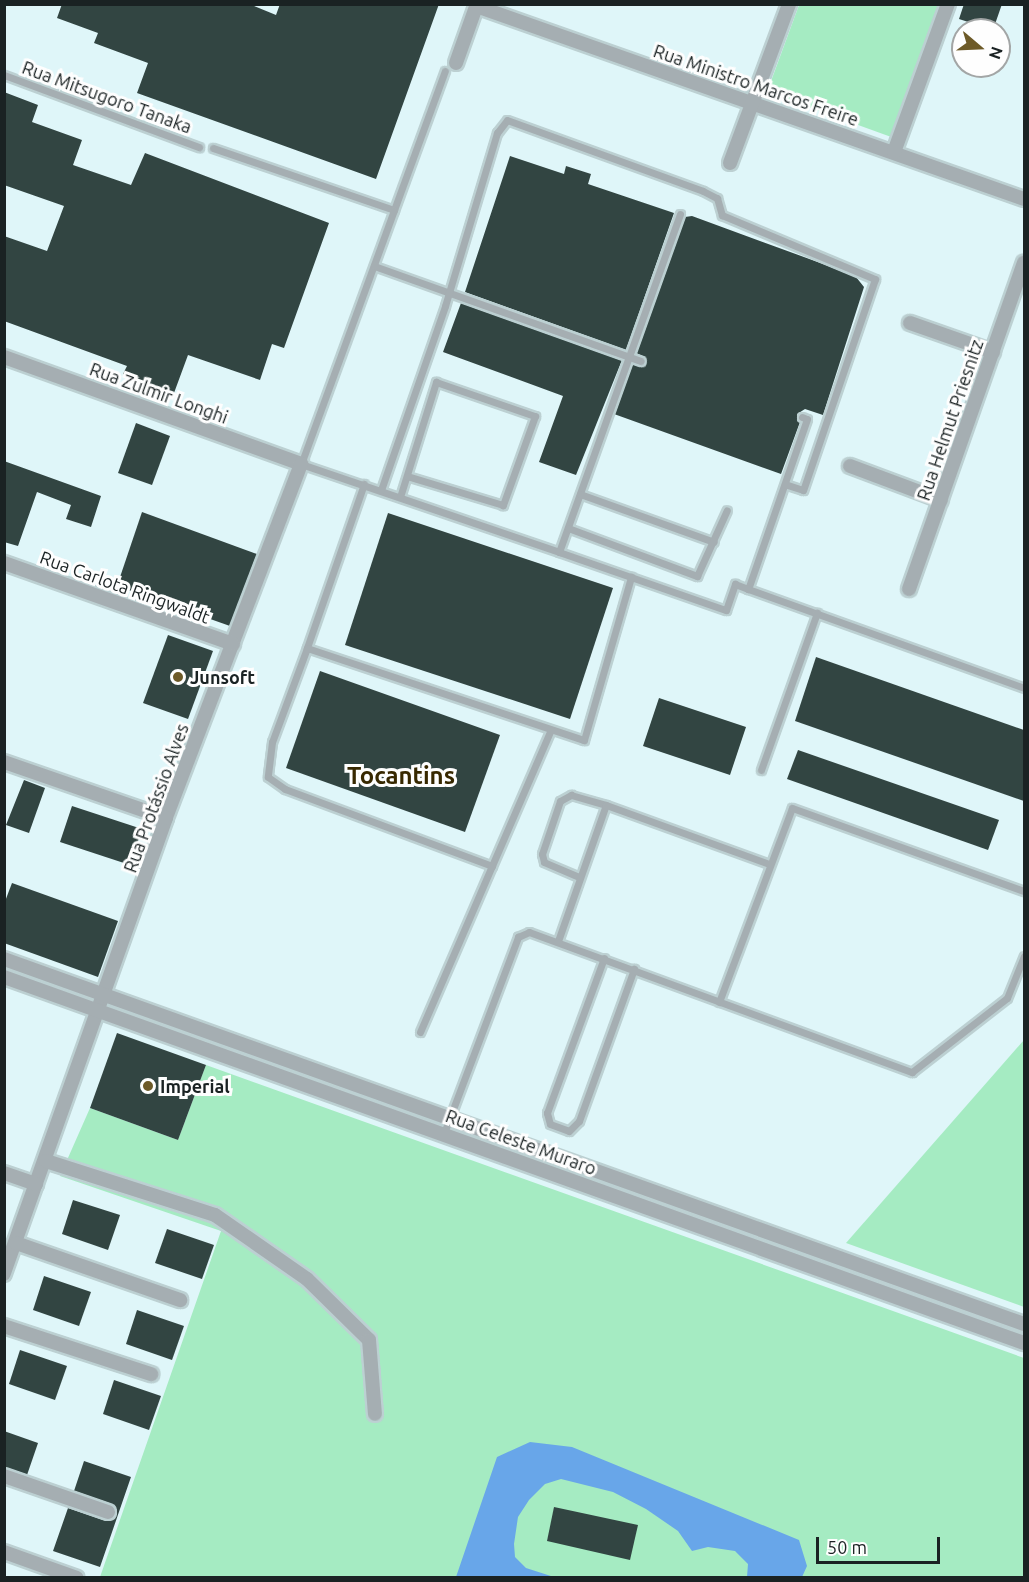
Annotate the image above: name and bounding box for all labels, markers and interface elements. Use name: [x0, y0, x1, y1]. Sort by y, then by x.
north arrow: [951, 18, 1011, 78]
street label: Rua Ministro Marcos Freire: [651, 40, 861, 130]
text: N: [986, 45, 1007, 62]
street label: Rua Mitsugoro Tanaka: [19, 56, 195, 138]
street label: Rua Helmut Priesnitz: [912, 337, 988, 503]
street label: Rua Zulmir Longhi: [87, 358, 231, 428]
street label: Rua Carlota Ringwaldt: [37, 546, 213, 628]
place label: Junsoft: [190, 666, 255, 688]
marker: Junsoft: [171, 670, 185, 684]
street label: Rua Protássio Alves: [119, 721, 193, 875]
district label: Tocantins: [347, 762, 455, 790]
place label: Imperial: [160, 1075, 230, 1097]
marker: Imperial: [141, 1079, 155, 1093]
street label: Rua Celeste Muraro: [443, 1105, 599, 1179]
scale bar: [819, 1525, 944, 1563]
text: 50 m: [827, 1537, 867, 1557]

